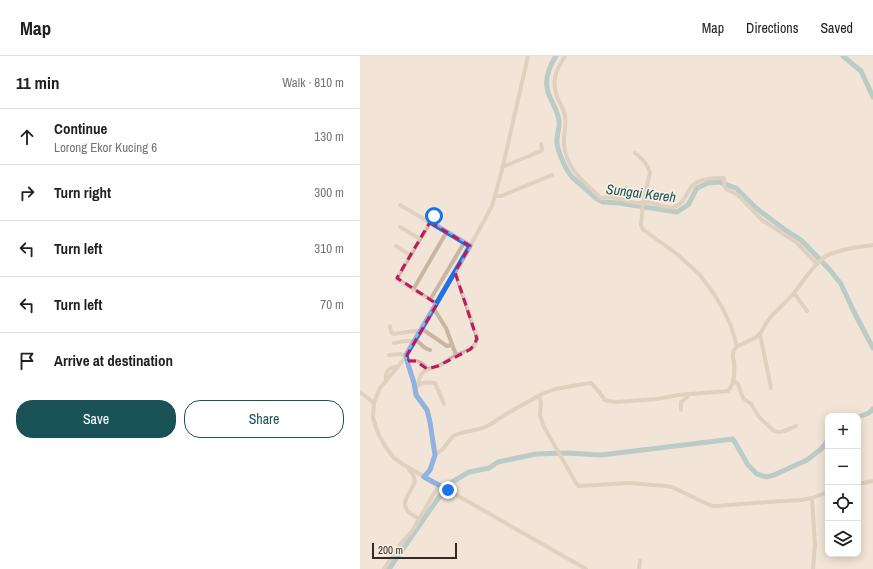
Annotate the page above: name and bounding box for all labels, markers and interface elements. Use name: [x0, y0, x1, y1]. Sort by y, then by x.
text: Map: [20, 15, 51, 41]
text: Map: [702, 19, 724, 37]
text: Directions: [746, 19, 798, 37]
text: Saved: [820, 19, 853, 37]
text: 11 min: [16, 71, 59, 94]
text: Walk · 810 m: [282, 74, 344, 91]
text: Continue: [54, 118, 107, 139]
icon: ahead: [16, 126, 38, 148]
text: 130 m: [314, 128, 344, 145]
text: Lorong Ekor Kucing 6: [54, 139, 157, 156]
water label: Sungai Kereh: [605, 180, 677, 206]
icon: right: [16, 182, 38, 204]
text: Turn right: [54, 182, 111, 203]
text: 300 m: [314, 184, 344, 201]
route start: [425, 207, 443, 225]
icon: left: [16, 238, 38, 260]
text: Turn left: [54, 238, 102, 259]
text: 310 m: [314, 240, 344, 257]
icon: left: [16, 294, 38, 316]
text: Turn left: [54, 294, 102, 315]
text: 70 m: [320, 296, 344, 313]
icon: arrive: [16, 350, 38, 372]
text: Arrive at destination: [54, 350, 173, 371]
button: Save: [16, 400, 176, 438]
button: Share: [184, 400, 344, 438]
map controls: [825, 413, 861, 557]
button: +: [825, 413, 861, 449]
button: −: [825, 449, 861, 485]
route end: [439, 481, 457, 499]
button: locate: [825, 485, 861, 521]
button: layers: [825, 521, 861, 557]
scale bar: [372, 541, 457, 560]
text: 200 m: [378, 543, 403, 557]

